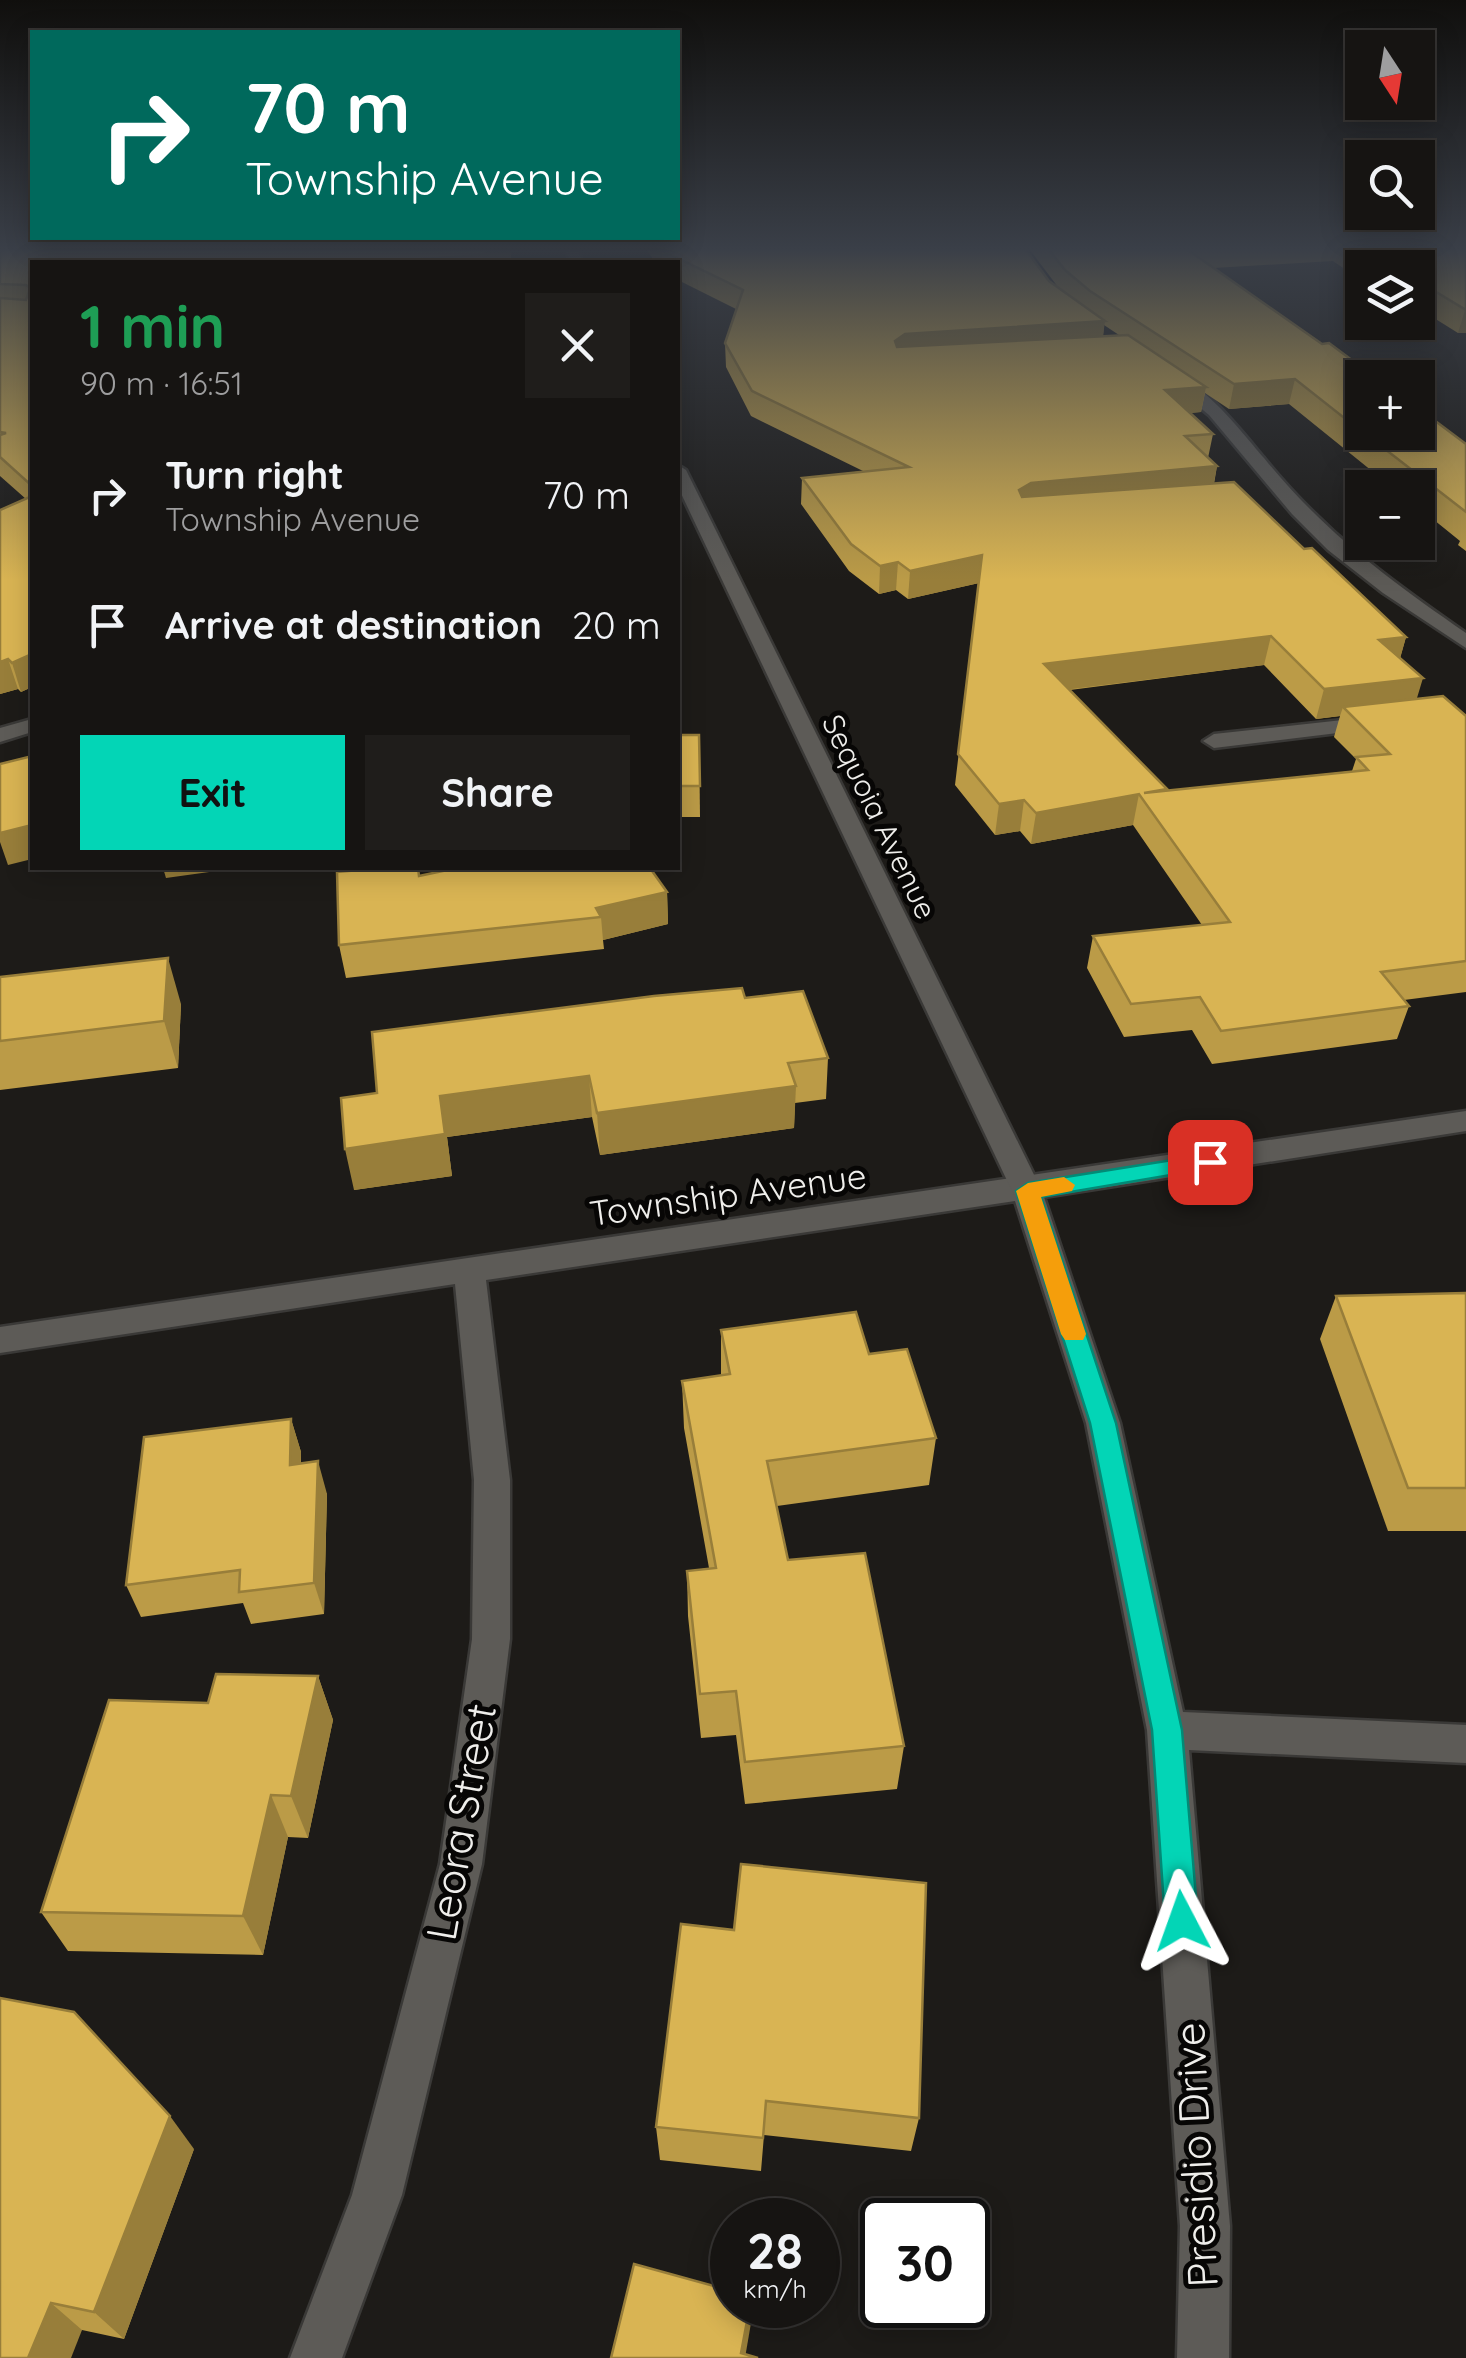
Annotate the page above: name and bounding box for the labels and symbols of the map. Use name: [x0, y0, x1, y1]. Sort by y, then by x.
north arrow: [1345, 30, 1435, 120]
street label: Sequoia Avenue: [814, 708, 946, 925]
pin: [1168, 1120, 1253, 1205]
street label: Township Avenue: [587, 1153, 869, 1235]
street label: Leora Street: [414, 1700, 507, 1944]
position arrow: [1130, 1869, 1234, 1973]
street label: Presidio Drive: [1162, 2021, 1229, 2289]
speed limit sign: 30: [860, 2198, 990, 2328]

